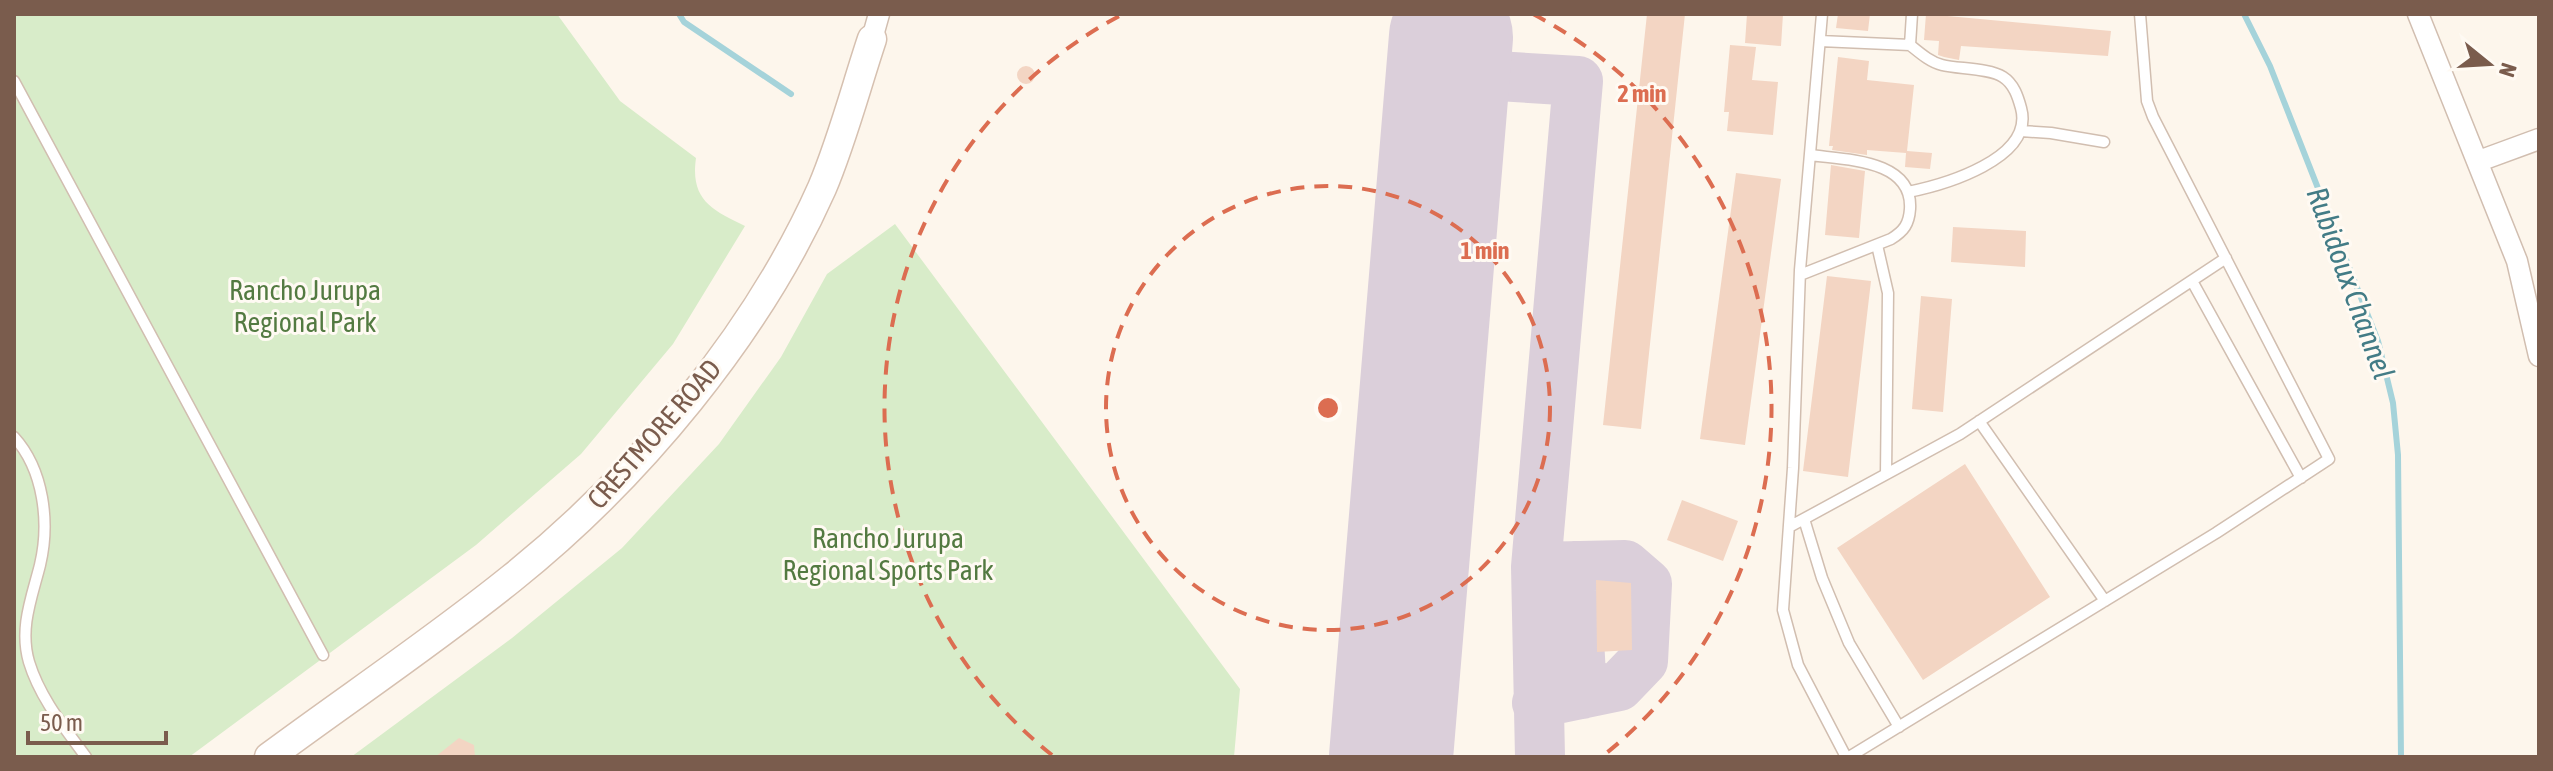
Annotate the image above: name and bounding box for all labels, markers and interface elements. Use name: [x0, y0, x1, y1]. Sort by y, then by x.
north arrow: [2449, 24, 2529, 104]
text: N: [2494, 60, 2522, 80]
text: 2 min: [1617, 80, 1667, 107]
water label: Rubidoux Channel: [2300, 182, 2402, 384]
text: 1 min: [1460, 237, 1510, 264]
park label: Rancho Jurupa Regional Park: [229, 274, 381, 338]
street label: CRESTMORE ROAD: [581, 353, 727, 515]
centre of rings: [1314, 394, 1342, 422]
park label: Rancho Jurupa Regional Sports Park: [783, 522, 993, 586]
scale bar: [28, 695, 166, 745]
text: 50 m: [40, 709, 83, 736]

